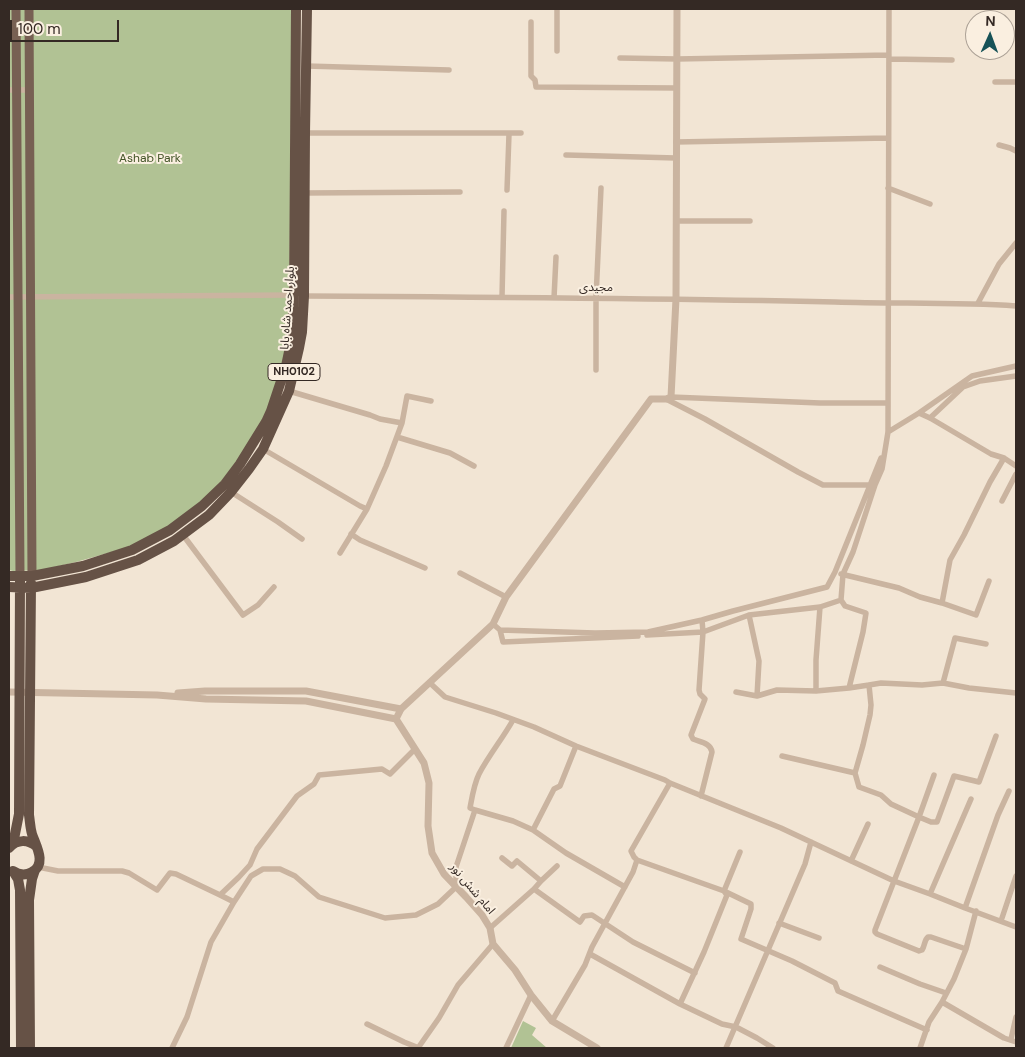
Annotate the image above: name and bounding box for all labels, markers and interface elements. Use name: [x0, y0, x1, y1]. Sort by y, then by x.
scale bar: [12, 10, 121, 42]
north arrow: [965, 10, 1015, 60]
text: N: [985, 12, 996, 30]
text: 100 m: [18, 19, 61, 39]
park label: Ashab Park: [119, 152, 181, 166]
street label: بلوار احمد شاه بابا: [278, 266, 298, 350]
street label: مجیدی: [579, 281, 613, 295]
road number: NH0102: [268, 364, 320, 381]
street label: امام شش نور: [446, 860, 498, 918]

